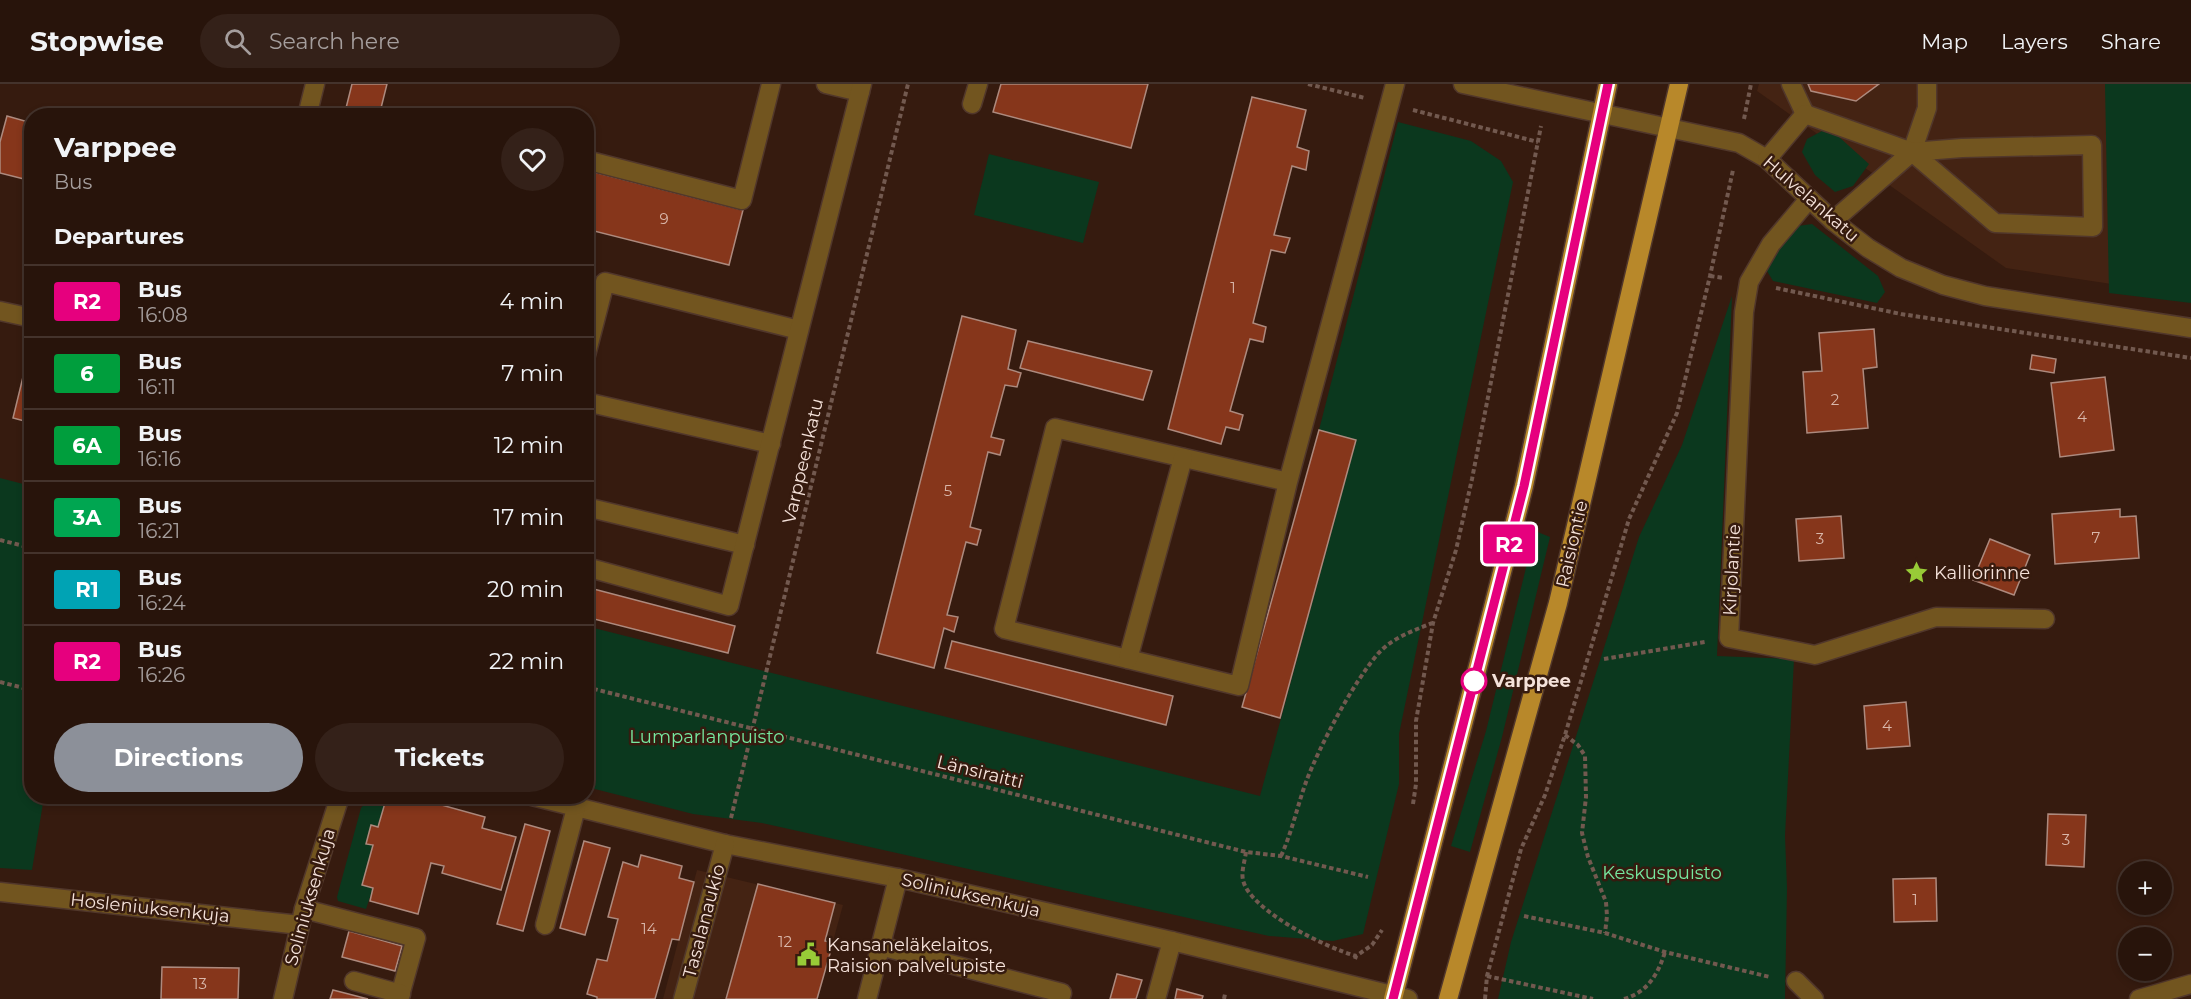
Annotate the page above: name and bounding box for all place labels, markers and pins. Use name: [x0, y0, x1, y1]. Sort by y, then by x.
place icon: Kalliorinne: [1903, 560, 1929, 586]
place label: Kalliorinne: [1934, 562, 2030, 584]
marker: Varppee: [1461, 668, 1487, 694]
place label: Varppee: [1491, 670, 1571, 692]
place label: Kansaneläkelaitos, Raision palvelupiste: [827, 934, 1006, 977]
public building icon: Kansaneläkelaitos, Raision palvelupiste: [796, 942, 822, 968]

